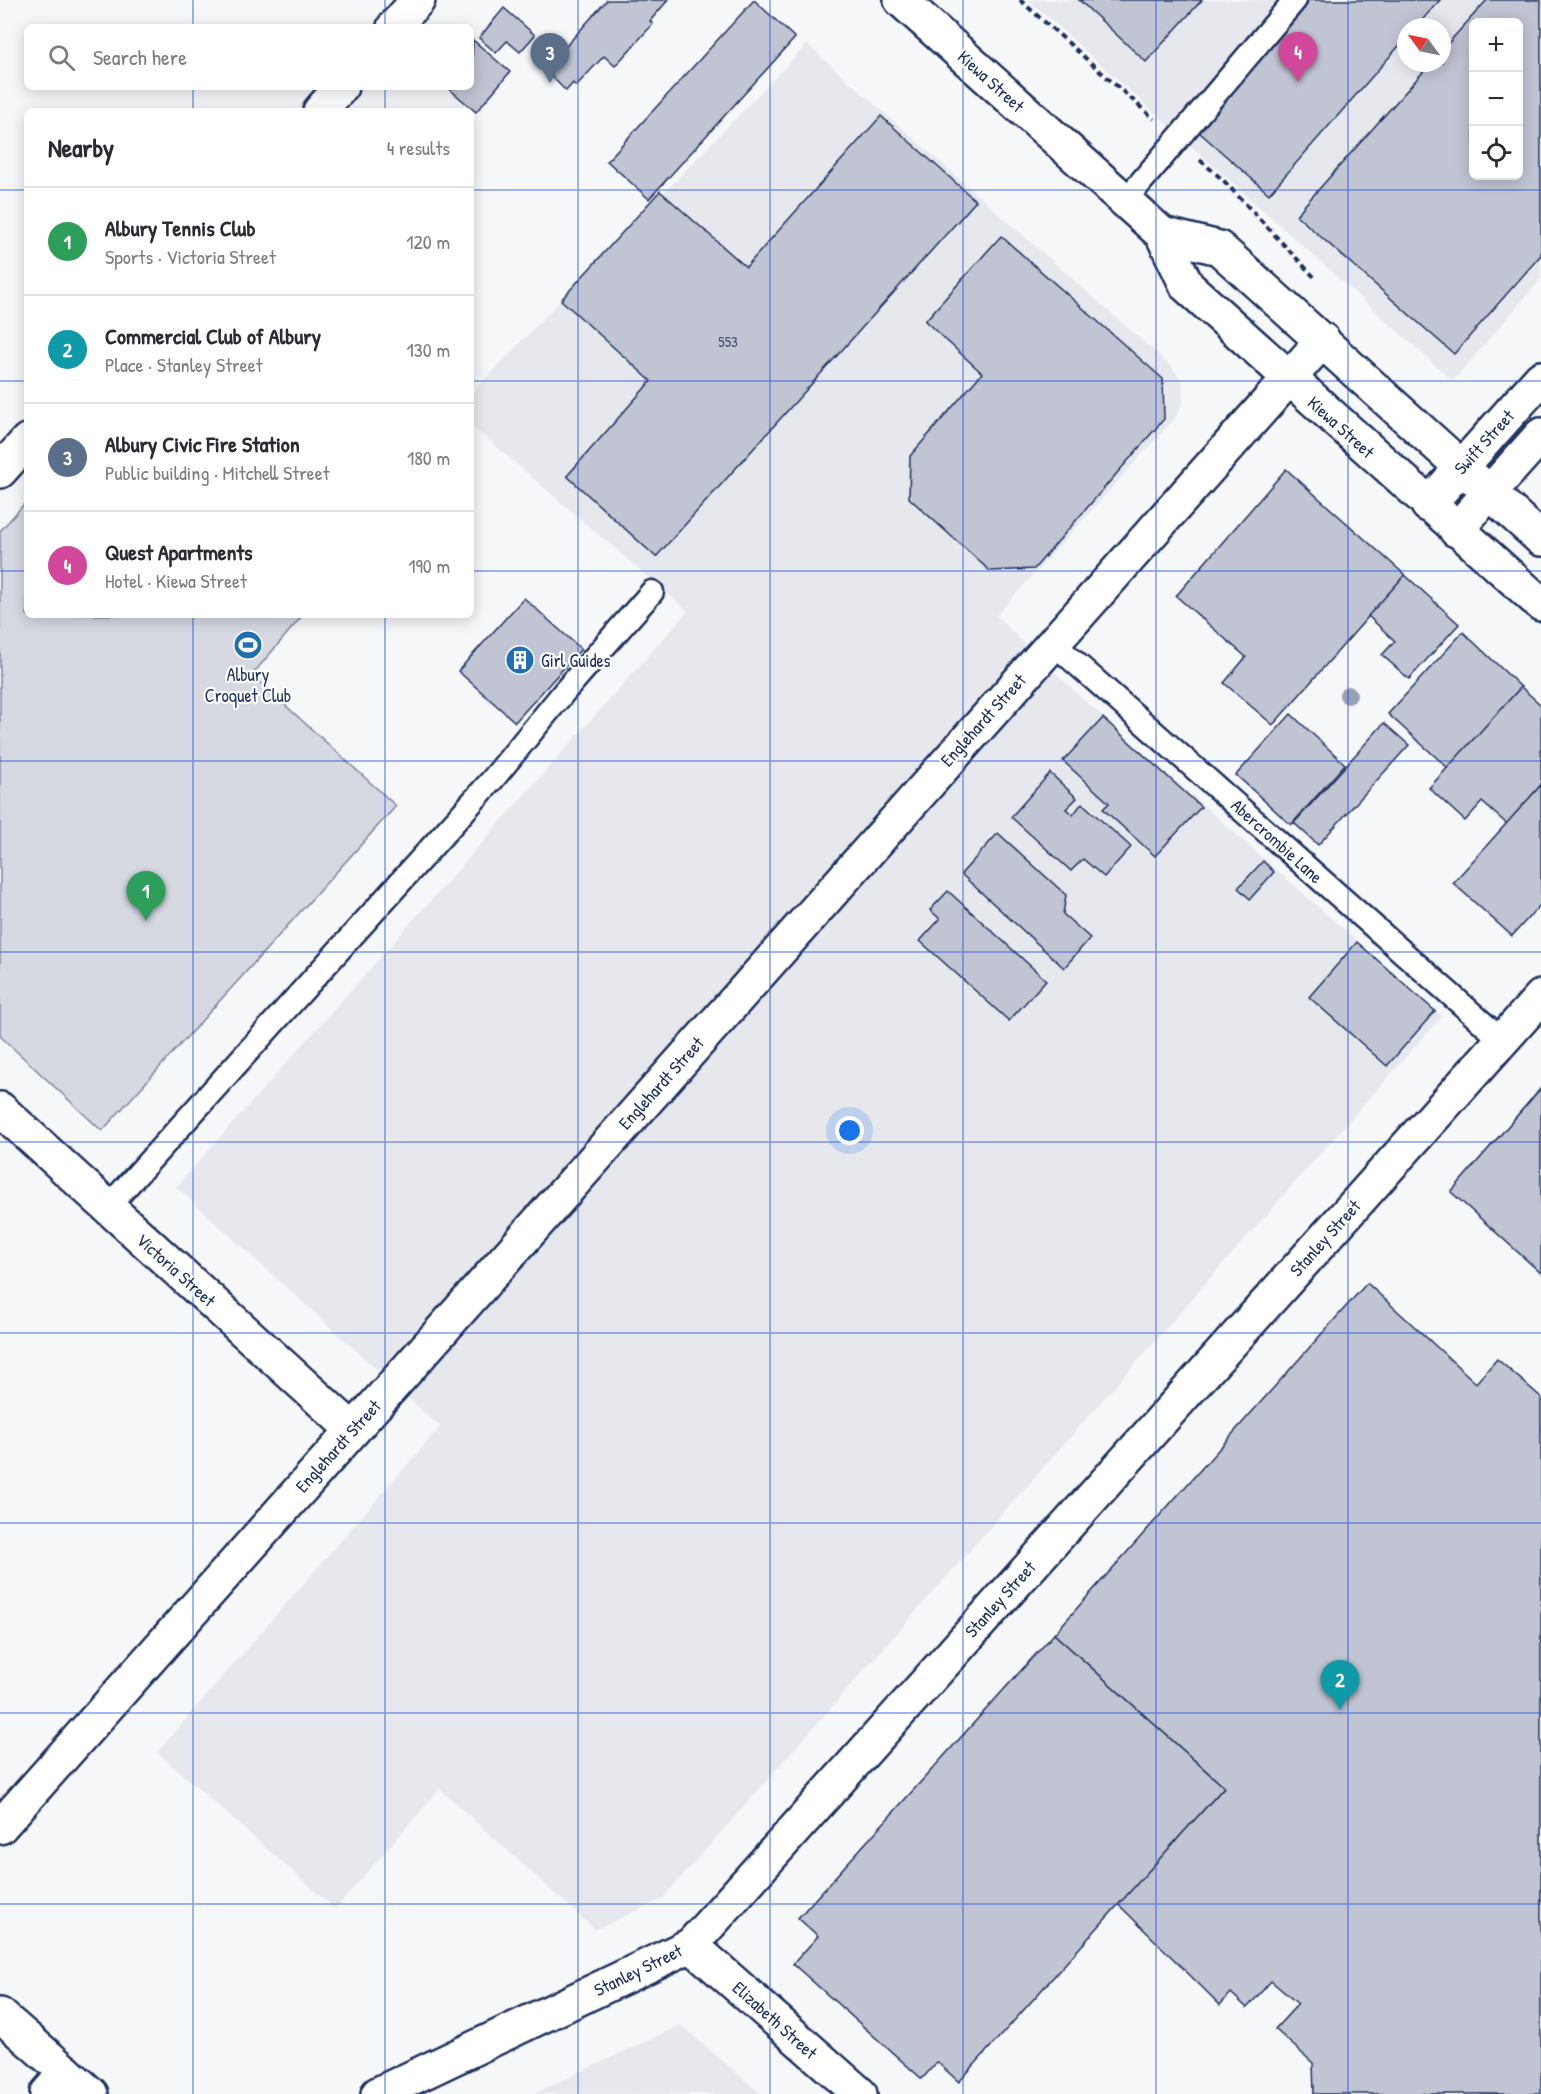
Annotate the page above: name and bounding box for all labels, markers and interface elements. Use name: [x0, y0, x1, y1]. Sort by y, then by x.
north arrow: [1397, 18, 1451, 72]
map controls: [1469, 18, 1523, 180]
button: +: [1469, 18, 1523, 72]
search box: [24, 24, 474, 90]
pin: 4: [1278, 32, 1318, 82]
pin: 3: [530, 34, 570, 83]
icon: search: [45, 41, 78, 74]
text: Search here: [93, 42, 187, 72]
street label: Kiewa Street: [952, 44, 1030, 118]
button: −: [1469, 72, 1523, 126]
button: locate: [1469, 126, 1523, 180]
text: Nearby: [48, 130, 114, 165]
text: 4 results: [387, 134, 450, 161]
text: Albury Tennis Club: [105, 213, 255, 243]
text: 1: [64, 228, 71, 255]
text: 120 m: [406, 228, 450, 255]
text: Sports · Victoria Street: [105, 243, 276, 270]
text: Commercial Club of Albury: [105, 321, 321, 351]
house number: 553: [718, 331, 738, 352]
text: 2: [63, 336, 72, 363]
text: 130 m: [407, 336, 450, 363]
text: Place · Stanley Street: [105, 351, 263, 378]
street label: Kiewa Street: [1302, 390, 1380, 464]
street label: Swift Street: [1448, 404, 1520, 480]
text: Albury Civic Fire Station: [105, 429, 300, 459]
text: 3: [63, 444, 72, 471]
text: 180 m: [407, 444, 450, 471]
text: Public building · Mitchell Street: [105, 459, 330, 486]
text: Quest Apartments: [105, 537, 253, 567]
text: 4: [64, 552, 71, 579]
text: 190 m: [408, 552, 450, 579]
text: Hotel · Kiewa Street: [105, 567, 247, 594]
sports icon: Albury Croquet Club: [232, 629, 264, 661]
building icon: Girl Guides: [504, 644, 536, 676]
place label: Girl Guides: [541, 648, 611, 673]
place label: Albury Croquet Club: [205, 662, 291, 708]
street label: Englehardt Street: [935, 668, 1032, 772]
street label: Abercrombie Lane: [1226, 793, 1328, 889]
pin: 1: [126, 872, 166, 921]
street label: Englehardt Street: [613, 1031, 710, 1135]
your location: [835, 1116, 864, 1145]
street label: Stanley Street: [1284, 1194, 1367, 1282]
street label: Victoria Street: [131, 1228, 222, 1313]
street label: Englehardt Street: [290, 1394, 387, 1498]
street label: Stanley Street: [959, 1555, 1042, 1643]
pin: 2: [1320, 1660, 1360, 1710]
street label: Stanley Street: [590, 1938, 687, 2002]
street label: Elizabeth Street: [727, 1975, 823, 2065]

